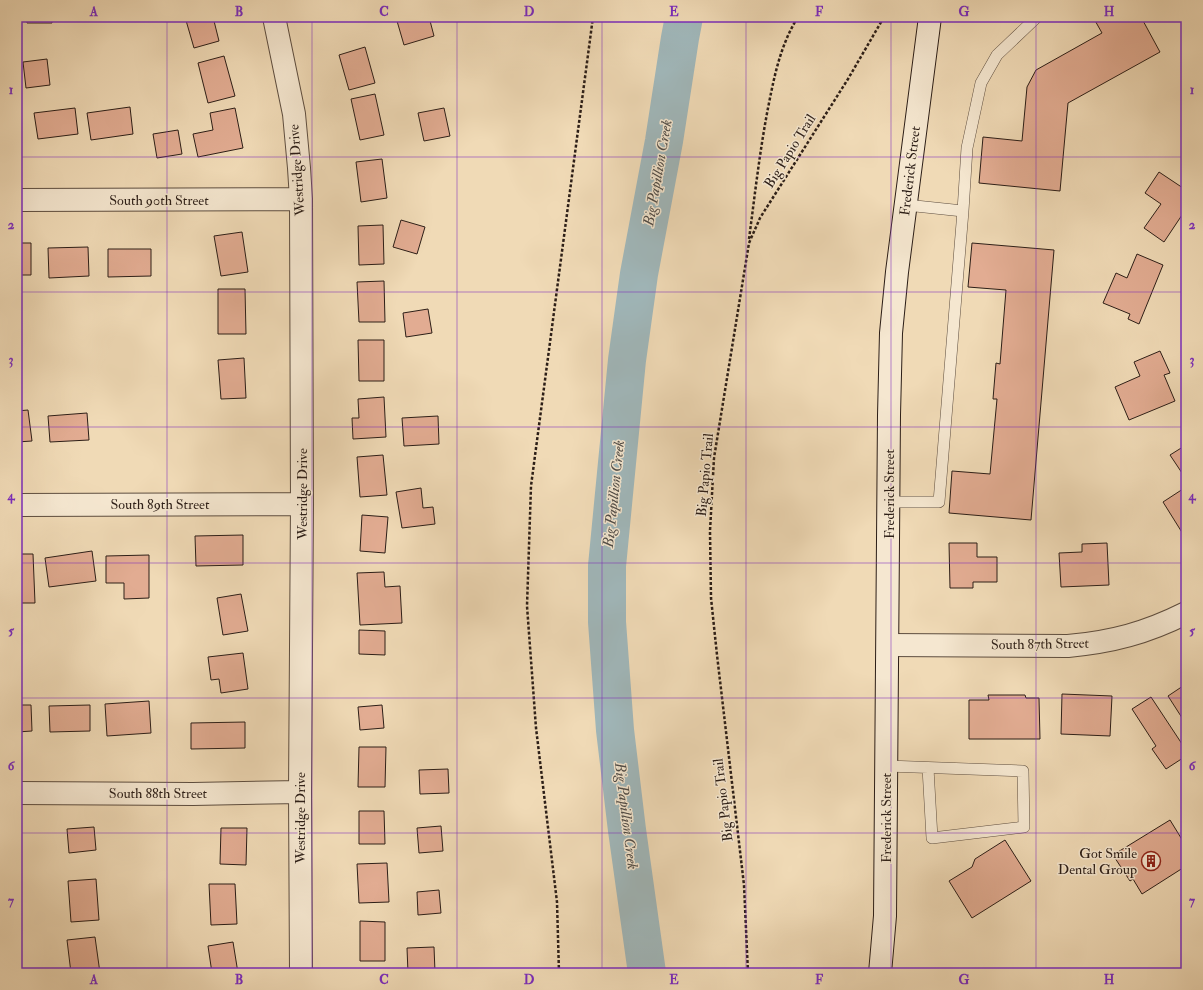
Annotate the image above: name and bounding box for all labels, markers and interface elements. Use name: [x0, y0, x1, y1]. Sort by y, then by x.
text: A: [89, 4, 99, 20]
text: B: [235, 4, 243, 20]
text: C: [379, 4, 389, 20]
text: D: [524, 4, 535, 20]
text: E: [669, 4, 679, 20]
text: F: [815, 4, 824, 20]
text: G: [959, 4, 970, 20]
text: H: [1104, 4, 1115, 20]
text: 1: [9, 82, 14, 98]
text: 1: [1190, 82, 1195, 98]
street label: Big Papio Trail: [761, 111, 820, 192]
water label: Big Papillion Creek: [639, 118, 677, 229]
street label: Westridge Drive: [285, 124, 309, 217]
street label: Frederick Street: [896, 125, 924, 217]
street label: South 90th Street: [109, 192, 209, 209]
text: 2: [8, 217, 15, 233]
text: 2: [1189, 217, 1196, 233]
text: 3: [9, 352, 14, 368]
text: 3: [1190, 352, 1195, 368]
street label: Big Papio Trail: [693, 432, 718, 518]
water label: Big Papillion Creek: [599, 439, 629, 550]
street label: Westridge Drive: [294, 448, 311, 541]
street label: Frederick Street: [881, 448, 898, 539]
text: 4: [6, 488, 15, 504]
text: 4: [1187, 488, 1196, 504]
street label: South 89th Street: [111, 496, 210, 513]
text: 5: [8, 623, 14, 639]
text: 5: [1189, 623, 1195, 639]
street label: South 87th Street: [991, 635, 1090, 653]
street label: Big Papio Trail: [709, 757, 738, 843]
text: 6: [8, 758, 16, 774]
text: 6: [1189, 758, 1197, 774]
water label: Big Papillion Creek: [610, 760, 642, 871]
street label: Westridge Drive: [292, 772, 309, 865]
street label: Frederick Street: [878, 772, 895, 863]
street label: South 88th Street: [109, 785, 208, 802]
place label: Got Smile Dental Group: [1058, 845, 1137, 879]
building icon: Got Smile Dental Group: [1140, 850, 1162, 872]
text: 7: [8, 893, 15, 909]
text: 7: [1189, 893, 1196, 909]
text: A: [89, 972, 99, 988]
text: B: [235, 972, 243, 988]
text: C: [379, 972, 389, 988]
text: D: [524, 972, 535, 988]
text: E: [669, 972, 679, 988]
text: F: [815, 972, 824, 988]
text: G: [959, 972, 970, 988]
text: H: [1104, 972, 1115, 988]

